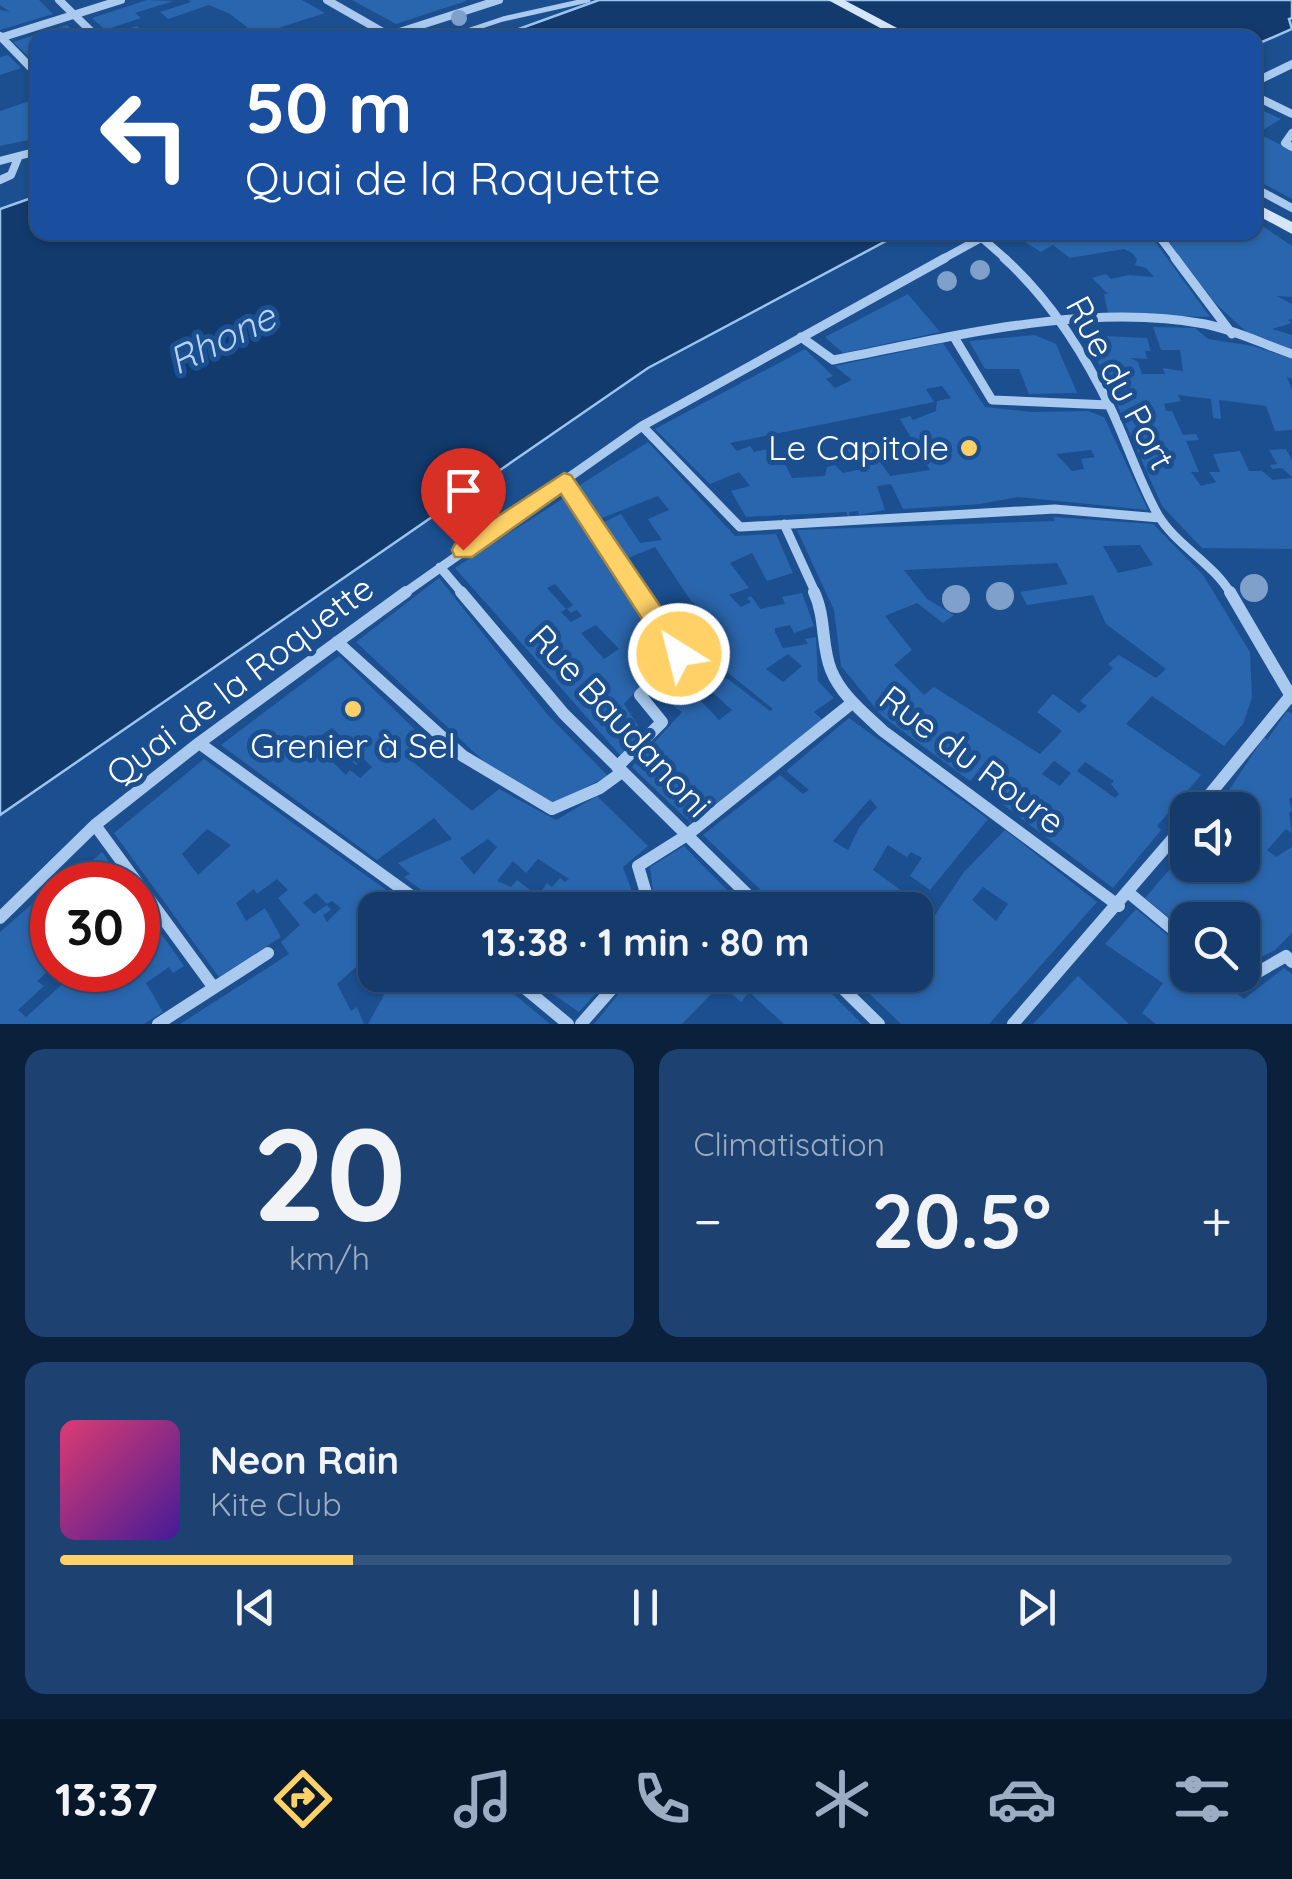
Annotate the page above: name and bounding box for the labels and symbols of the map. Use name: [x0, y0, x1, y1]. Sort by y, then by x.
street label: Rue du Port: [1057, 288, 1185, 477]
water label: Rhone: [160, 291, 284, 385]
place label: Le Capitole: [768, 425, 949, 469]
marker: Le Capitole: [958, 437, 980, 459]
pin: [421, 448, 506, 551]
street label: Quai de la Roquette: [97, 565, 382, 795]
position arrow: [627, 602, 731, 706]
street label: Rue Baudanoni: [520, 615, 721, 826]
street label: Rue du Roure: [871, 675, 1074, 843]
marker: Grenier à Sel: [342, 698, 364, 720]
place label: Grenier à Sel: [250, 723, 456, 767]
speed limit sign: 30: [30, 862, 160, 992]

